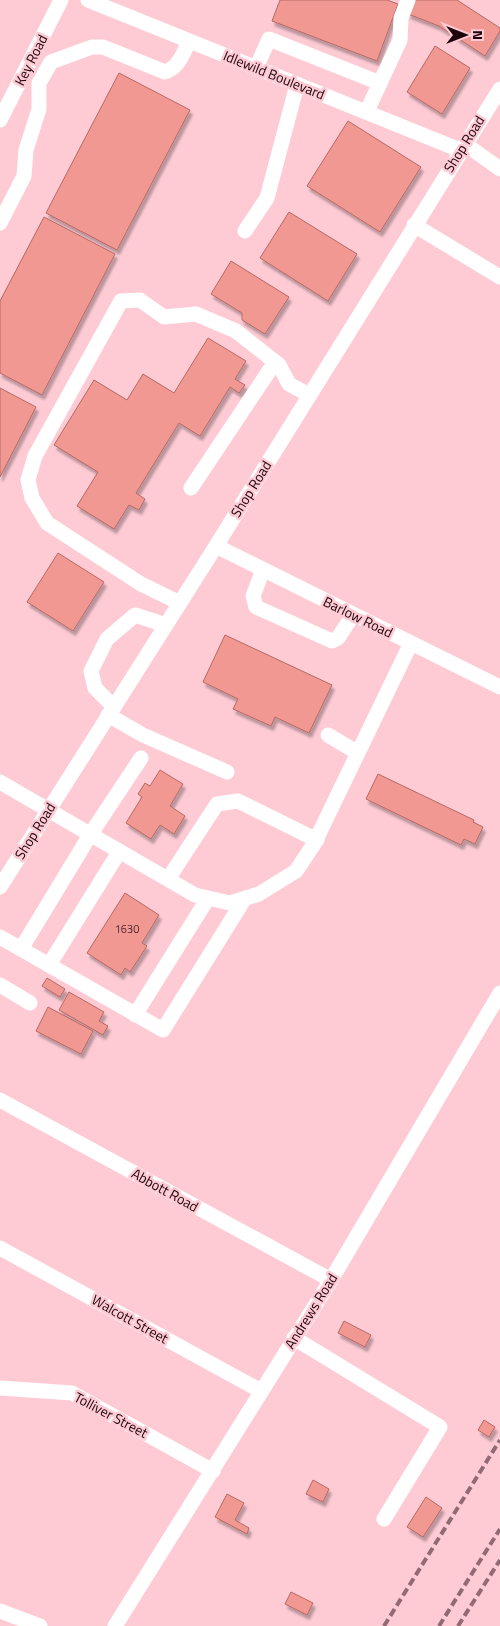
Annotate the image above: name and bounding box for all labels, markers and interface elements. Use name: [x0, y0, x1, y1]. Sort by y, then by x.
north arrow: [440, 10, 490, 60]
text: N: [468, 30, 489, 40]
street label: Key Road: [9, 31, 52, 89]
street label: Idlewild Boulevard: [220, 45, 328, 104]
street label: Shop Road: [438, 111, 489, 176]
street label: Shop Road: [225, 456, 276, 521]
street label: Barlow Road: [320, 591, 397, 642]
street label: Shop Road: [9, 798, 60, 863]
house number: 1630: [115, 921, 139, 937]
street label: Abbott Road: [128, 1163, 203, 1217]
street label: Andrews Road: [279, 1269, 342, 1353]
street label: Walcott Street: [88, 1289, 172, 1348]
street label: Tolliver Street: [71, 1386, 152, 1443]

